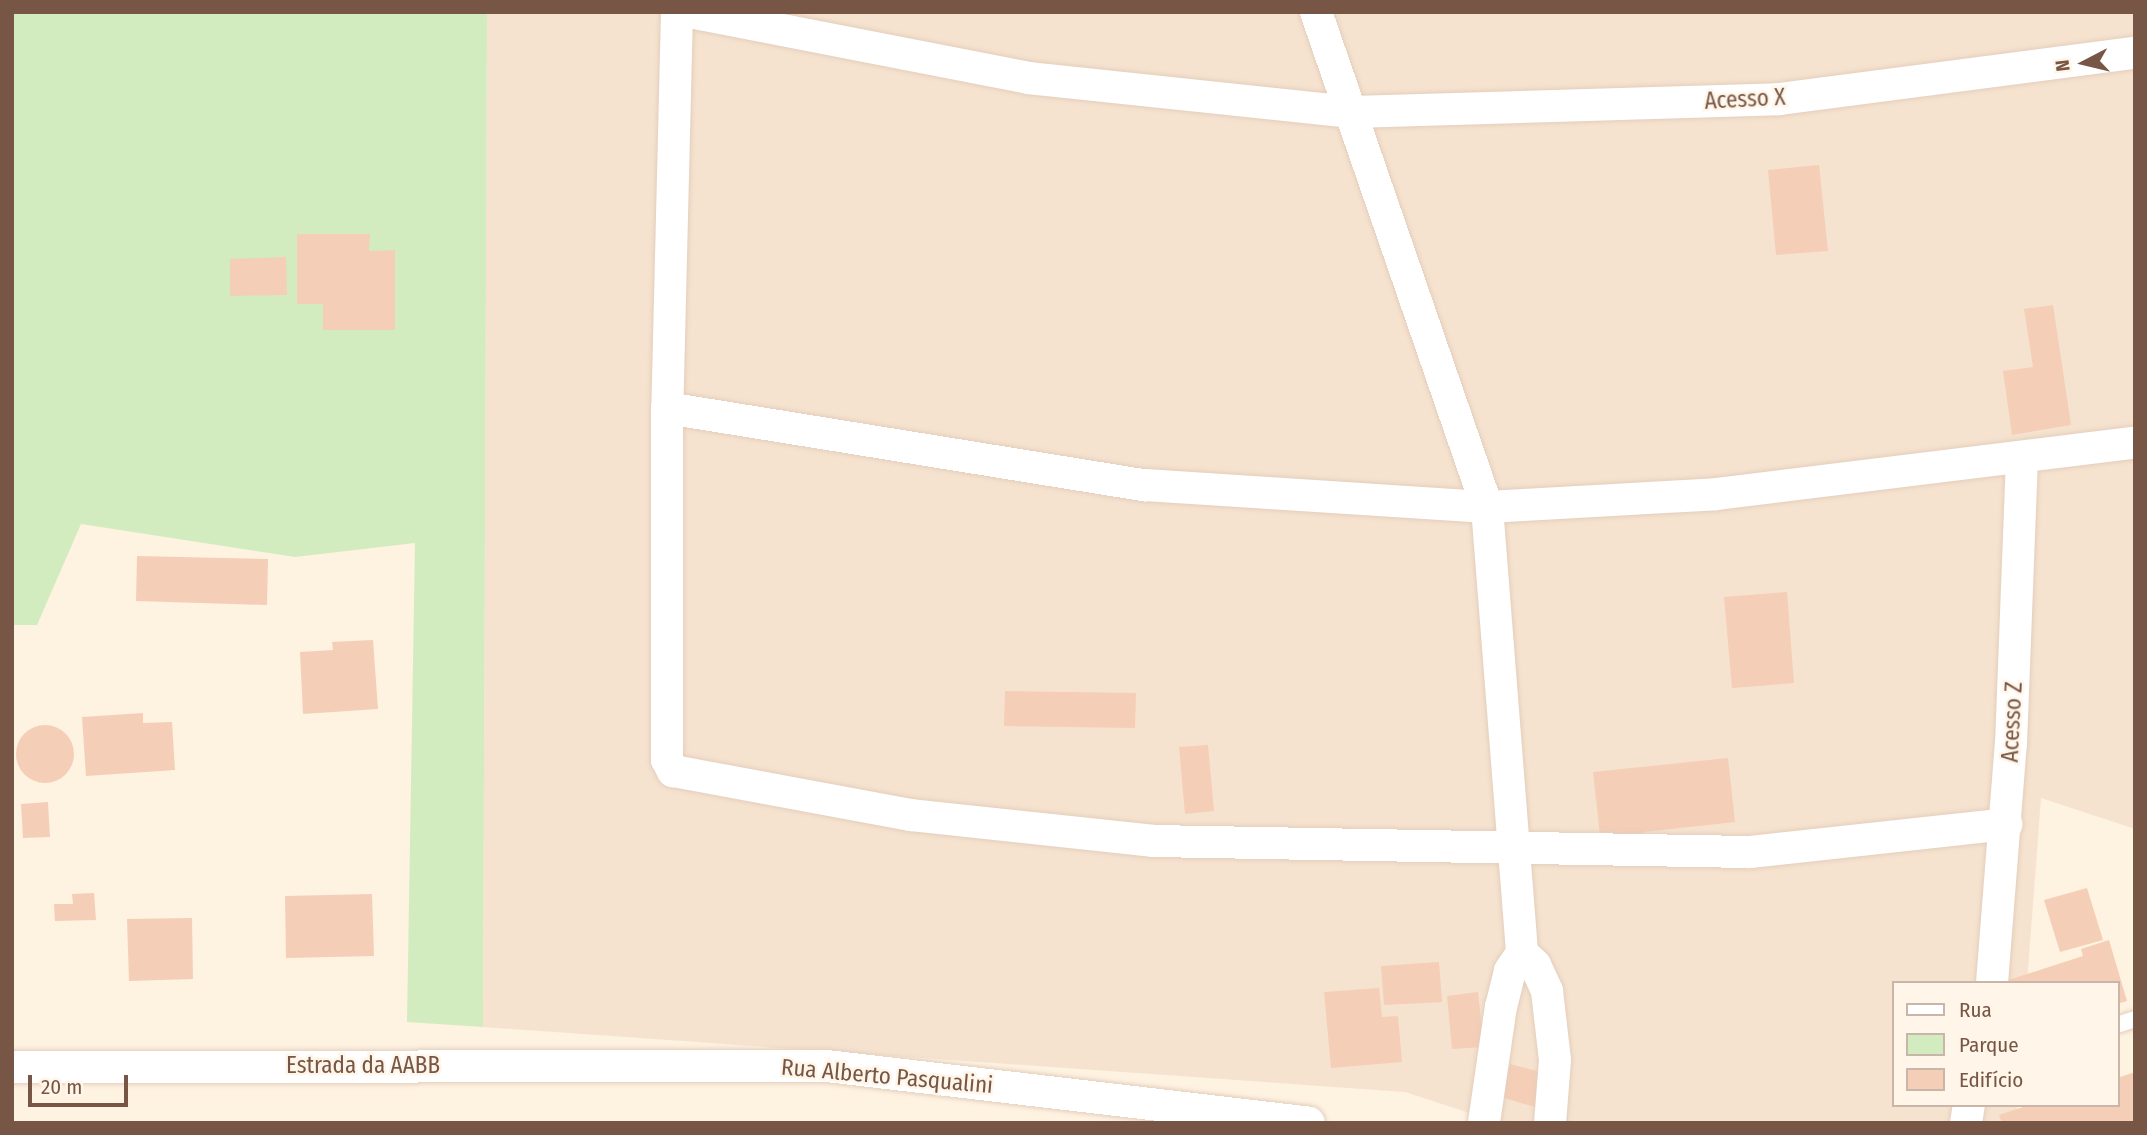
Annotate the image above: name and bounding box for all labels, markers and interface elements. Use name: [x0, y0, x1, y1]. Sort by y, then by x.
north arrow: [2049, 28, 2119, 98]
text: N: [2051, 59, 2075, 73]
street label: Acesso X: [1704, 83, 1786, 115]
street label: Acesso Z: [1996, 681, 2028, 763]
legend: [1892, 981, 2119, 1107]
text: Rua: [1959, 997, 1992, 1023]
text: Parque: [1959, 1032, 2019, 1058]
street label: Estrada da AABB: [286, 1051, 440, 1079]
street label: Rua Alberto Pasqualini: [780, 1053, 994, 1099]
scale bar: [32, 1062, 131, 1106]
text: Edifício: [1959, 1067, 2023, 1093]
text: 20 m: [41, 1074, 82, 1100]

